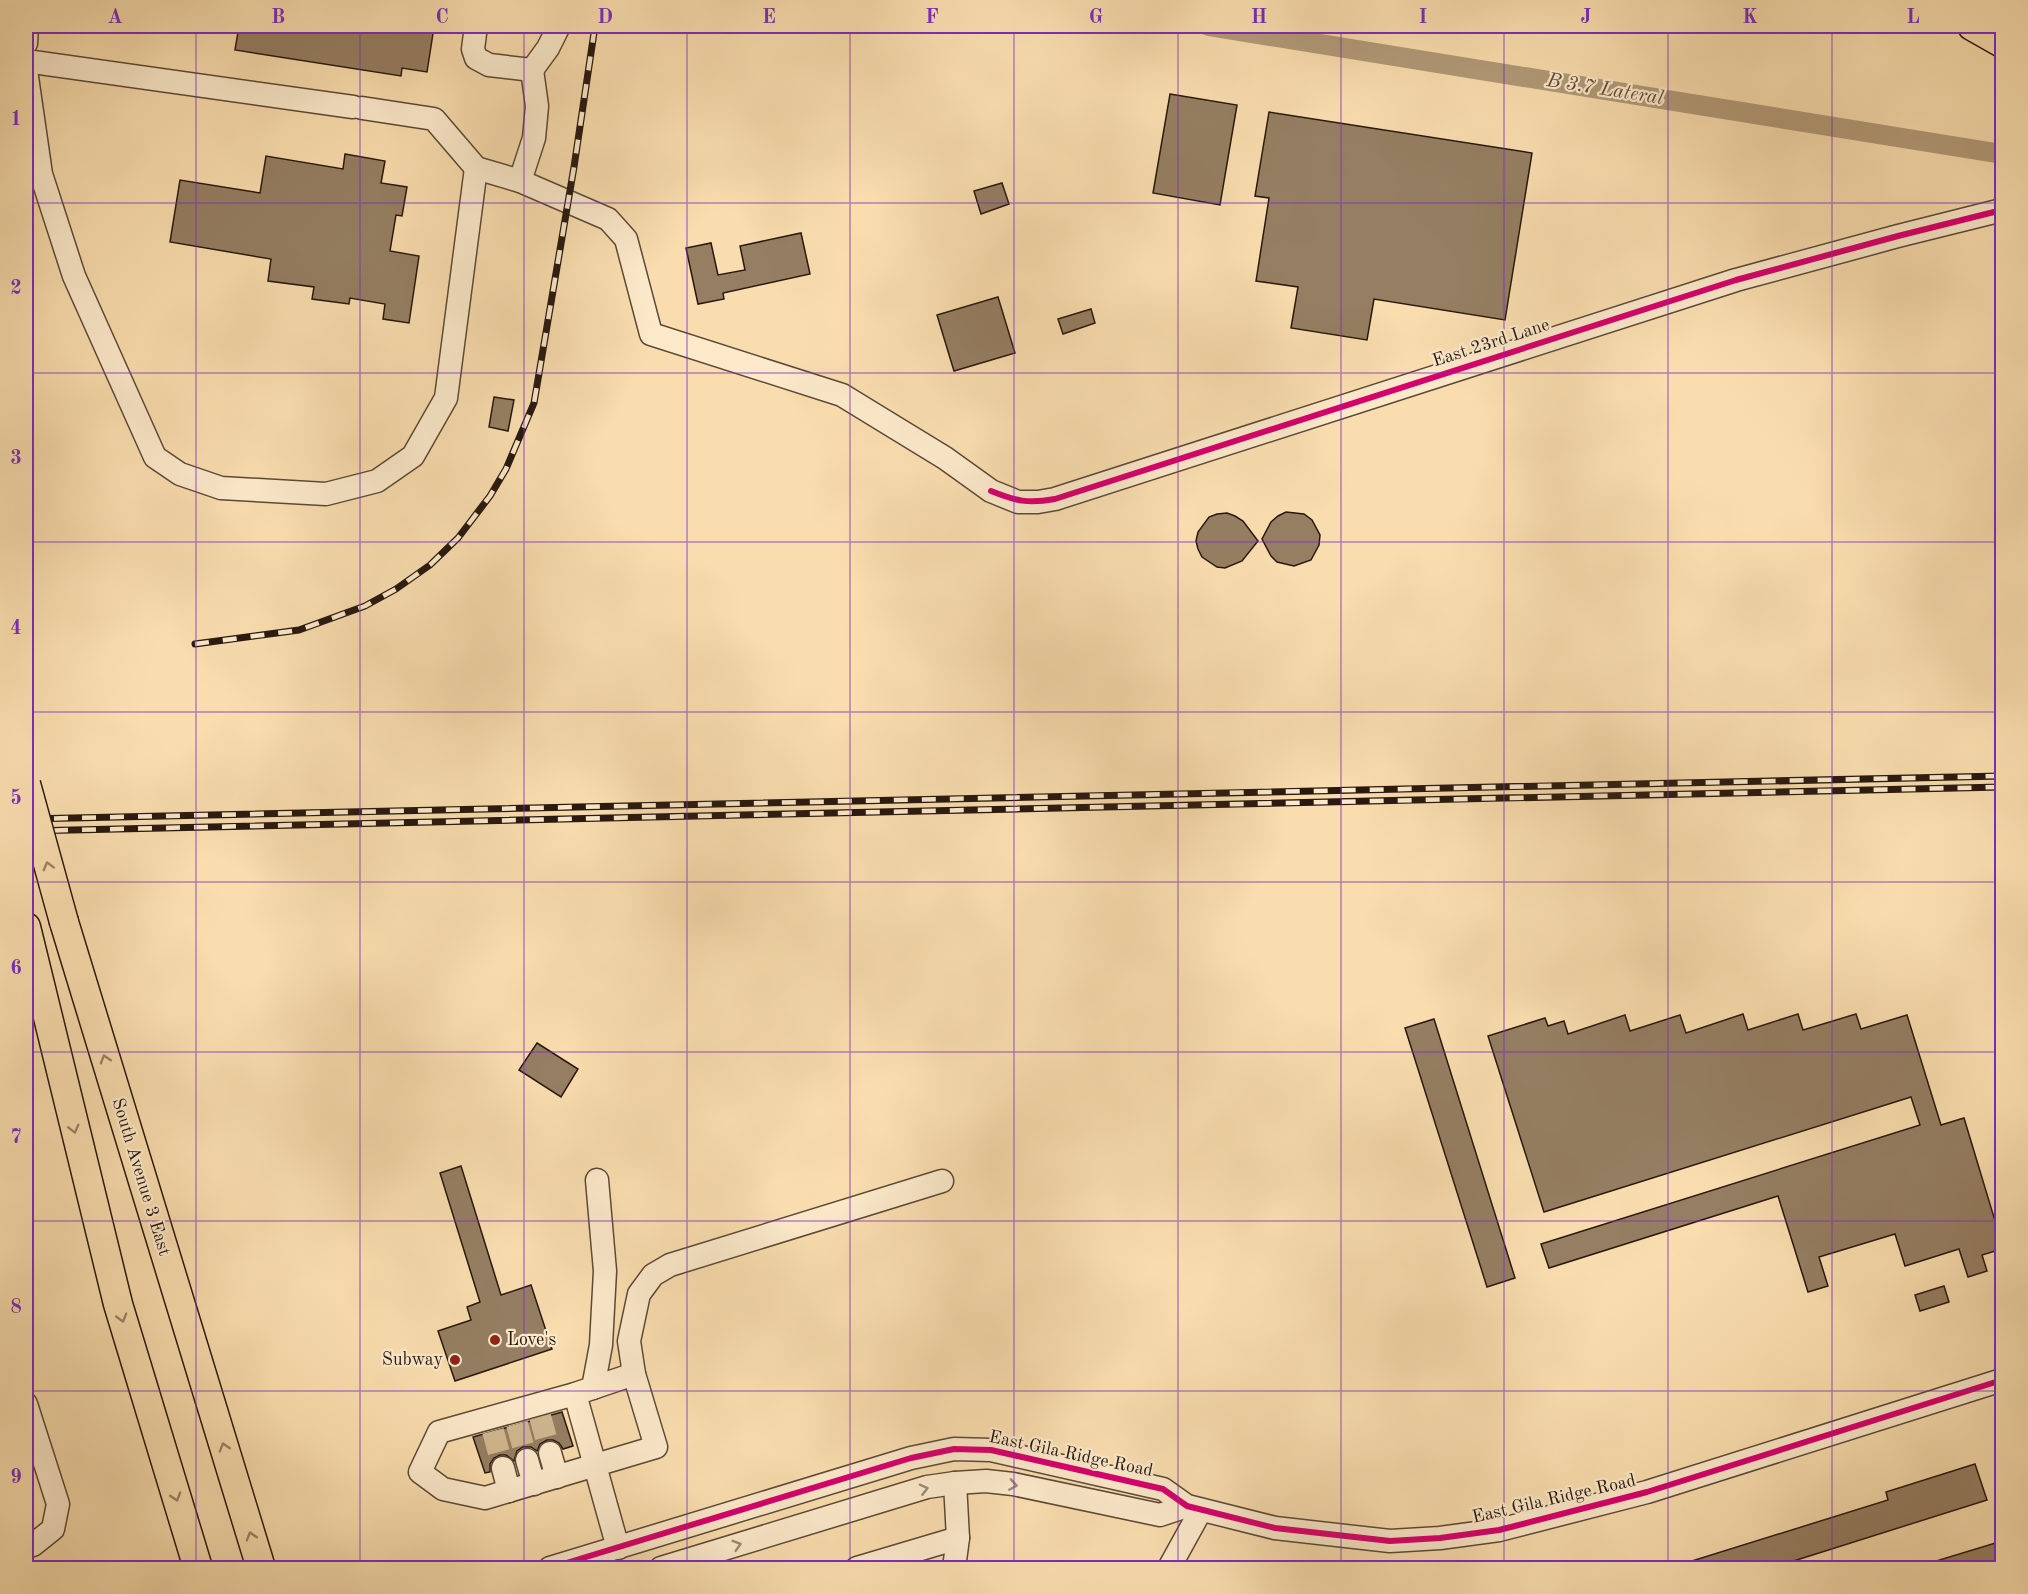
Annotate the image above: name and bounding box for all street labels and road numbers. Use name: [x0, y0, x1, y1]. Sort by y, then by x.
street label: East 23rd Lane: [1430, 316, 1552, 370]
street label: South Avenue 3 East: [108, 1096, 174, 1258]
street label: East Gila Ridge Road: [987, 1428, 1155, 1480]
street label: East Gila Ridge Road: [1470, 1471, 1638, 1527]

